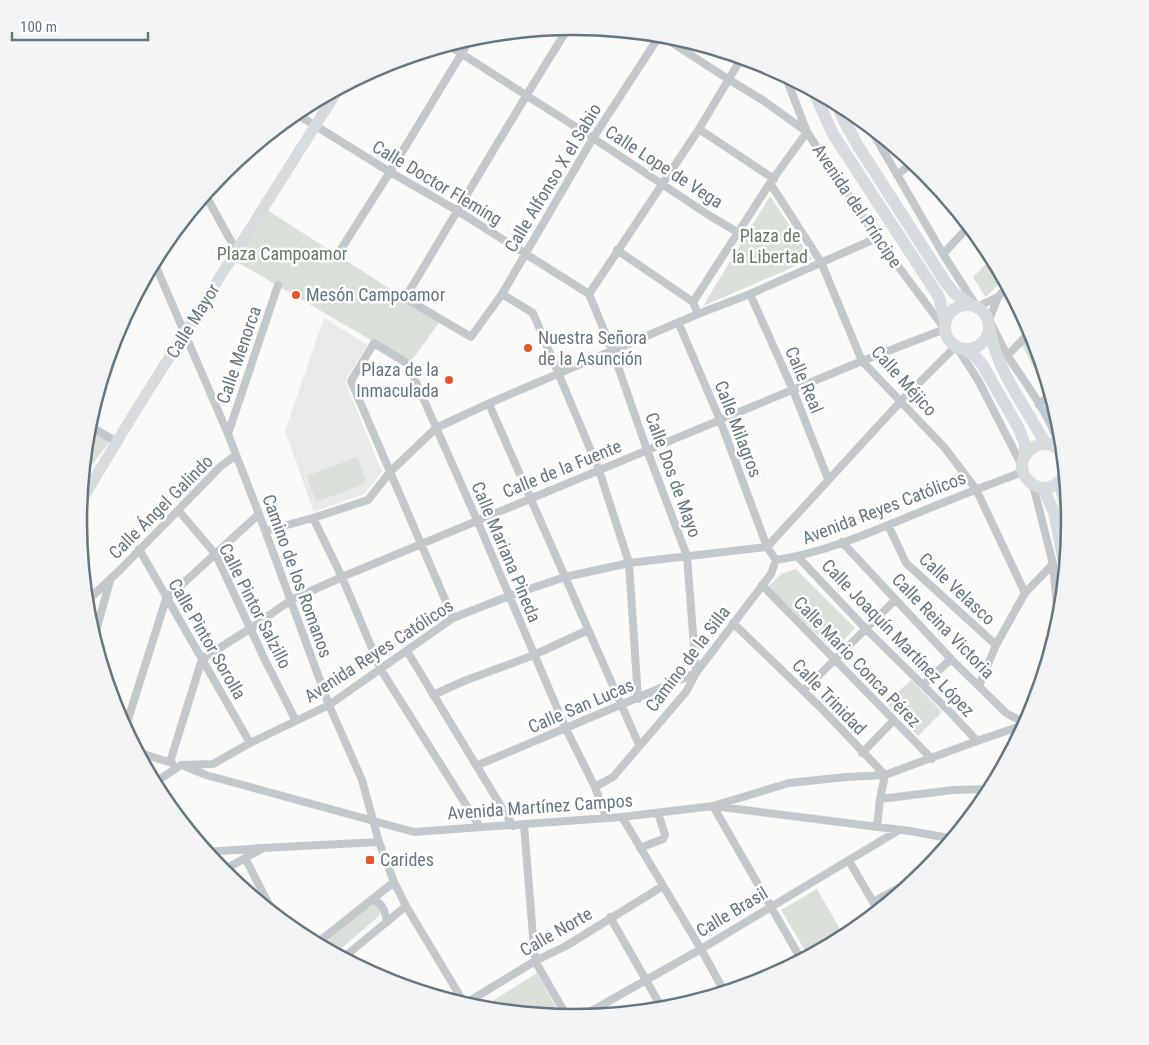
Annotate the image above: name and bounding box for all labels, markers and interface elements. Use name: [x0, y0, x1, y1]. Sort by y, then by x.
scale bar: [12, 10, 149, 42]
text: 100 m: [20, 18, 57, 36]
street label: Calle Alfonso X el Sabio: [500, 100, 605, 256]
street label: Calle Lope de Vega: [602, 121, 727, 212]
street label: Calle Doctor Fleming: [369, 136, 506, 230]
street label: Avenida del Príncipe: [808, 140, 906, 271]
park label: Plaza de la Libertad: [732, 225, 808, 267]
park label: Plaza Campoamor: [217, 243, 348, 264]
street label: Calle Mayor: [162, 279, 224, 362]
place label: Mesón Campoamor: [306, 284, 446, 305]
marker: Mesón Campoamor: [290, 289, 302, 301]
street label: Calle Menorca: [212, 303, 265, 406]
place label: Nuestra Señora de la Asunción: [538, 327, 647, 369]
street label: Calle Méjico: [867, 341, 941, 420]
marker: Nuestra Señora de la Asunción: [522, 342, 534, 354]
street label: Calle Real: [781, 343, 828, 416]
place label: Plaza de la Inmaculada: [356, 359, 439, 401]
marker: Plaza de la Inmaculada: [443, 374, 455, 386]
street label: Calle Milagros: [710, 378, 766, 480]
street label: Calle Dos de Mayo: [641, 410, 706, 540]
street label: Calle de la Fuente: [499, 435, 624, 502]
street label: Calle Ángel Galindo: [104, 450, 217, 563]
street label: Avenida Reyes Católicos: [799, 467, 969, 548]
street label: Calle Mariana Pineda: [467, 478, 546, 625]
street label: Camino de los Romanos: [258, 491, 337, 660]
street label: Calle Pintor Salzillo: [215, 540, 296, 672]
street label: Calle Velasco: [915, 548, 1000, 629]
street label: Calle Joaquín Martínez López: [818, 555, 979, 721]
street label: Calle Reina Victoria: [888, 569, 999, 683]
street label: Calle Pintor Sorolla: [164, 575, 250, 703]
street label: Calle Mario Conca Pérez: [789, 592, 925, 731]
street label: Avenida Reyes Católicos: [300, 595, 457, 707]
street label: Camino de la Silla: [641, 602, 734, 716]
street label: Calle Trinidad: [788, 654, 871, 739]
street label: Calle San Lucas: [525, 674, 637, 737]
street label: Avenida Martínez Campos: [447, 790, 633, 823]
place label: Carides: [380, 849, 434, 870]
marker: Carides: [364, 854, 376, 866]
street label: Calle Brasil: [692, 882, 771, 941]
street label: Calle Norte: [516, 903, 595, 961]

